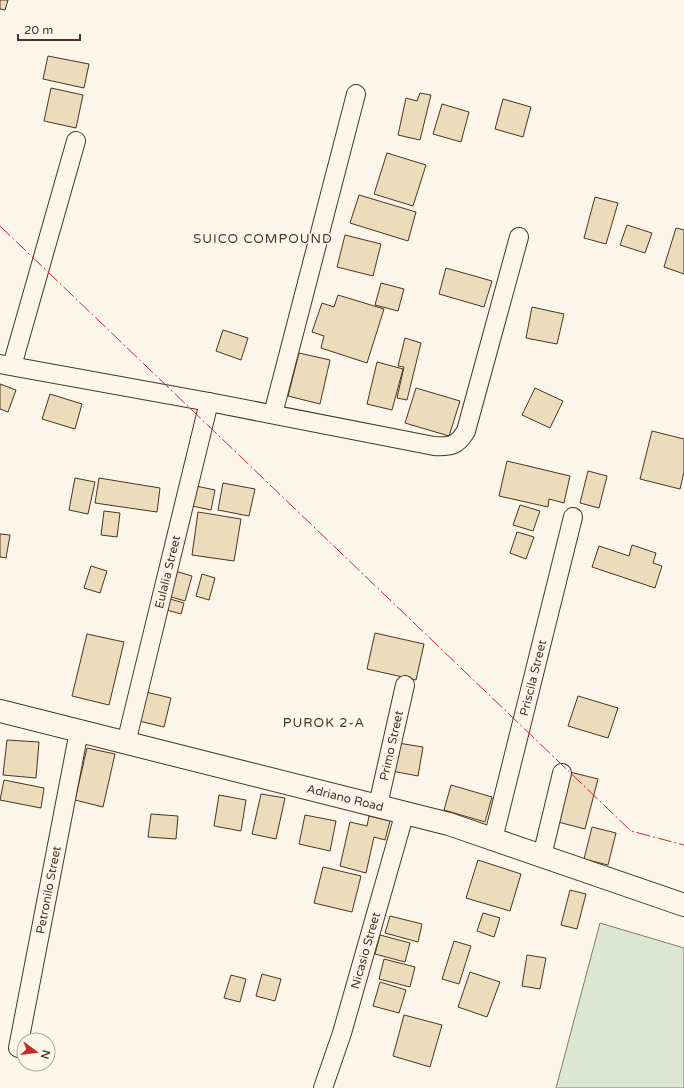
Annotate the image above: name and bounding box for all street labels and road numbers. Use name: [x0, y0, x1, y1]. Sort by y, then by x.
street label: Eulalia Street: [152, 534, 183, 610]
street label: Priscila Street: [517, 638, 549, 717]
street label: Primo Street: [377, 709, 406, 782]
street label: Adriano Road: [305, 781, 385, 814]
street label: Petronilo Street: [33, 844, 64, 935]
street label: Nicasio Street: [348, 910, 383, 990]

